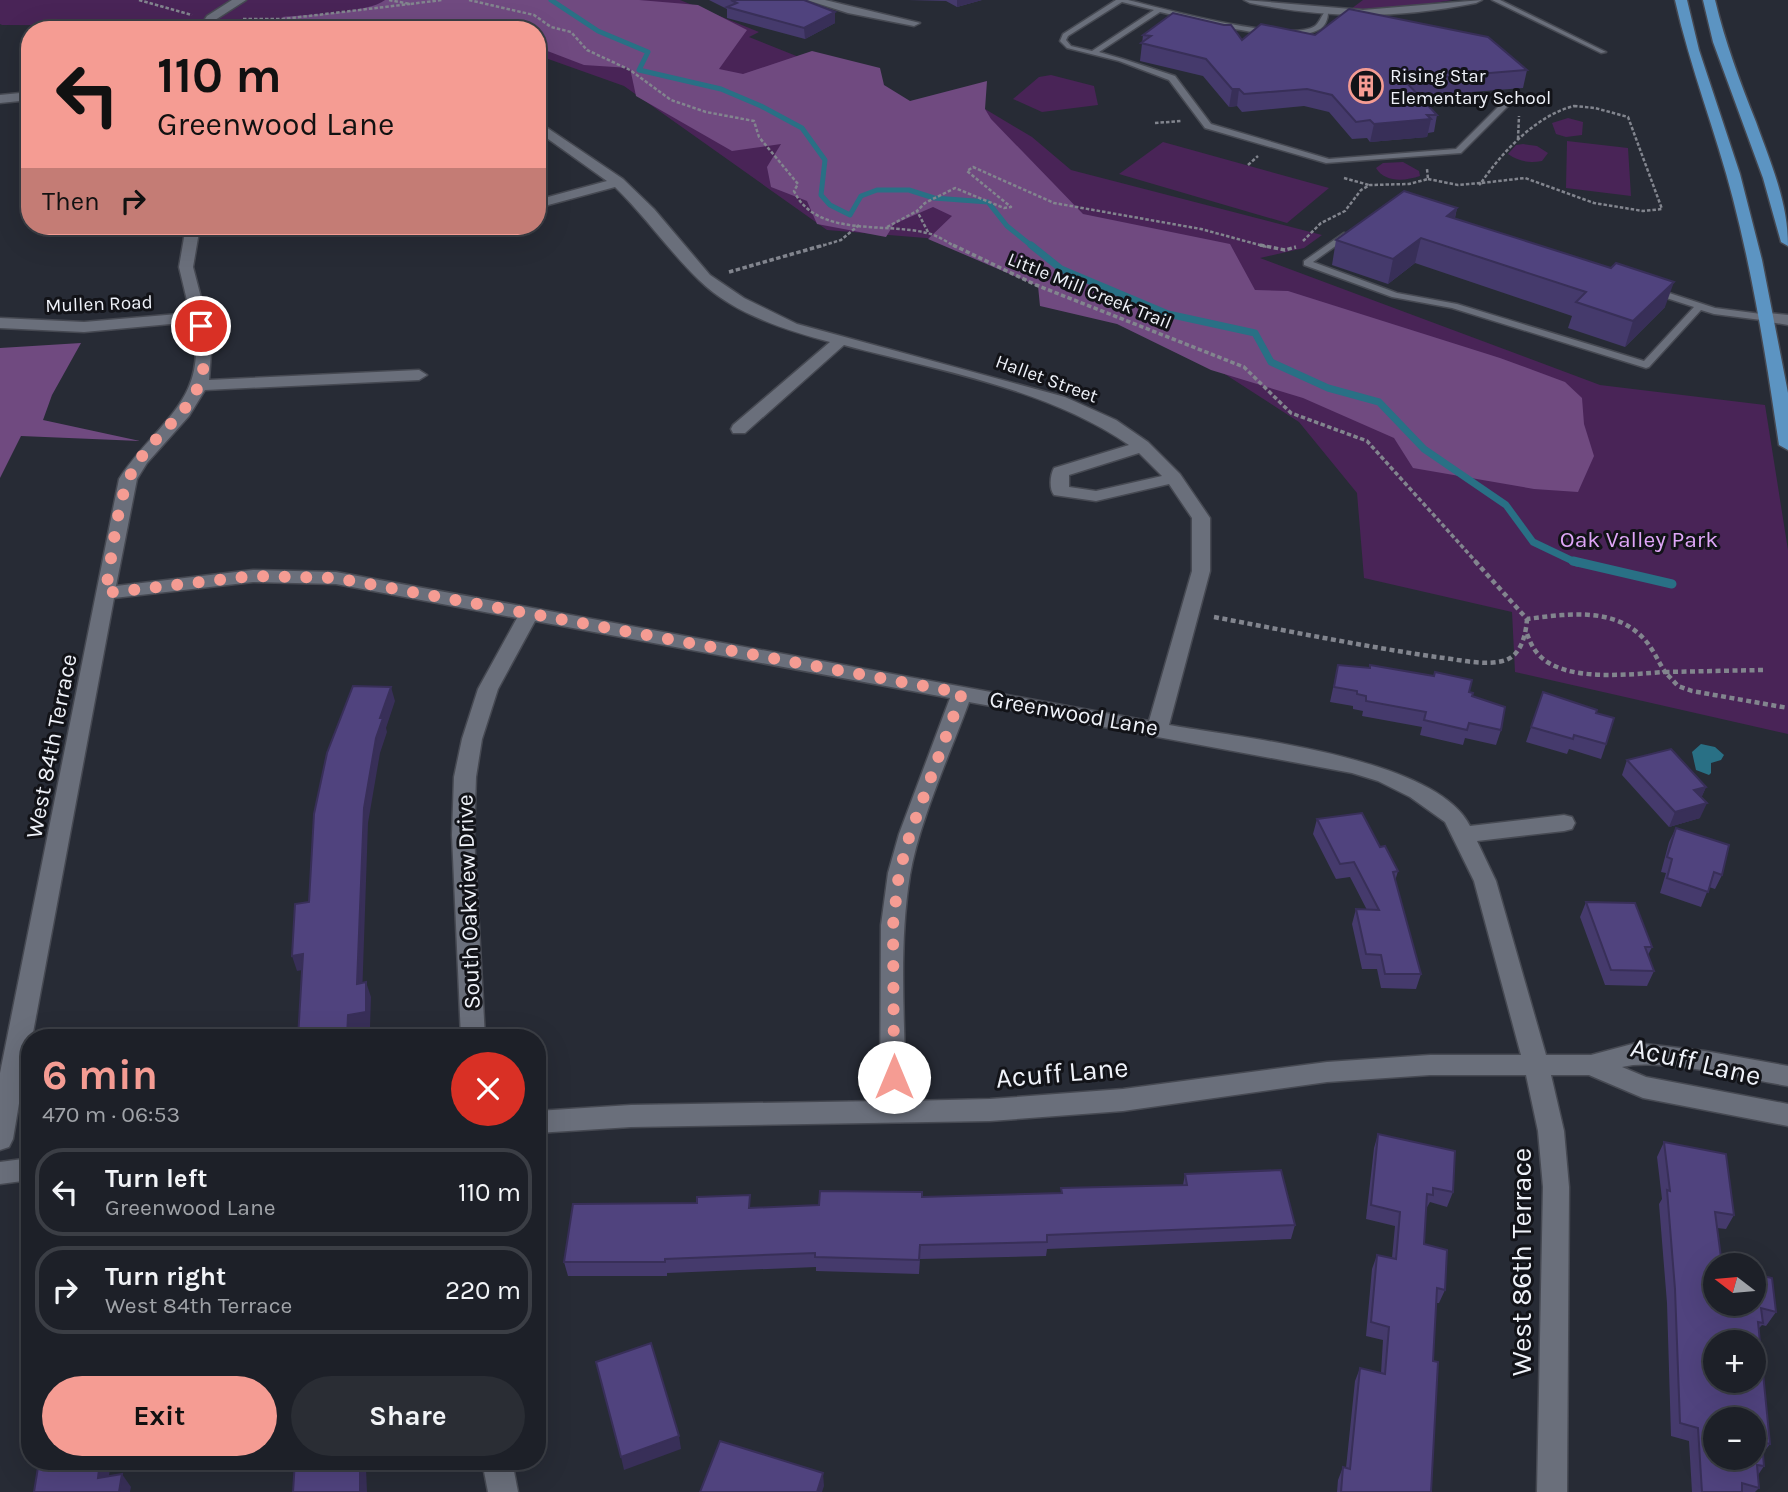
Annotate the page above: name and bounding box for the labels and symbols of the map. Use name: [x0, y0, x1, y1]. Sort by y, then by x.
place label: Rising Star Elementary School: [1390, 65, 1551, 109]
building icon: Rising Star Elementary School: [1347, 67, 1385, 105]
street label: Little Mill Creek Trail: [1004, 248, 1175, 334]
street label: Mullen Road: [45, 291, 153, 317]
pin: [171, 296, 231, 356]
street label: Hallet Street: [992, 350, 1101, 408]
park label: Oak Valley Park: [1560, 526, 1718, 553]
street label: West 84th Terrace: [20, 652, 83, 841]
street label: Greenwood Lane: [988, 685, 1160, 742]
street label: South Oakview Drive: [451, 794, 486, 1010]
street label: Acuff Lane: [1627, 1030, 1764, 1093]
position arrow: [857, 1040, 931, 1114]
street label: Acuff Lane: [994, 1050, 1130, 1095]
street label: West 86th Terrace: [1505, 1148, 1538, 1376]
north arrow: [1703, 1253, 1766, 1316]

